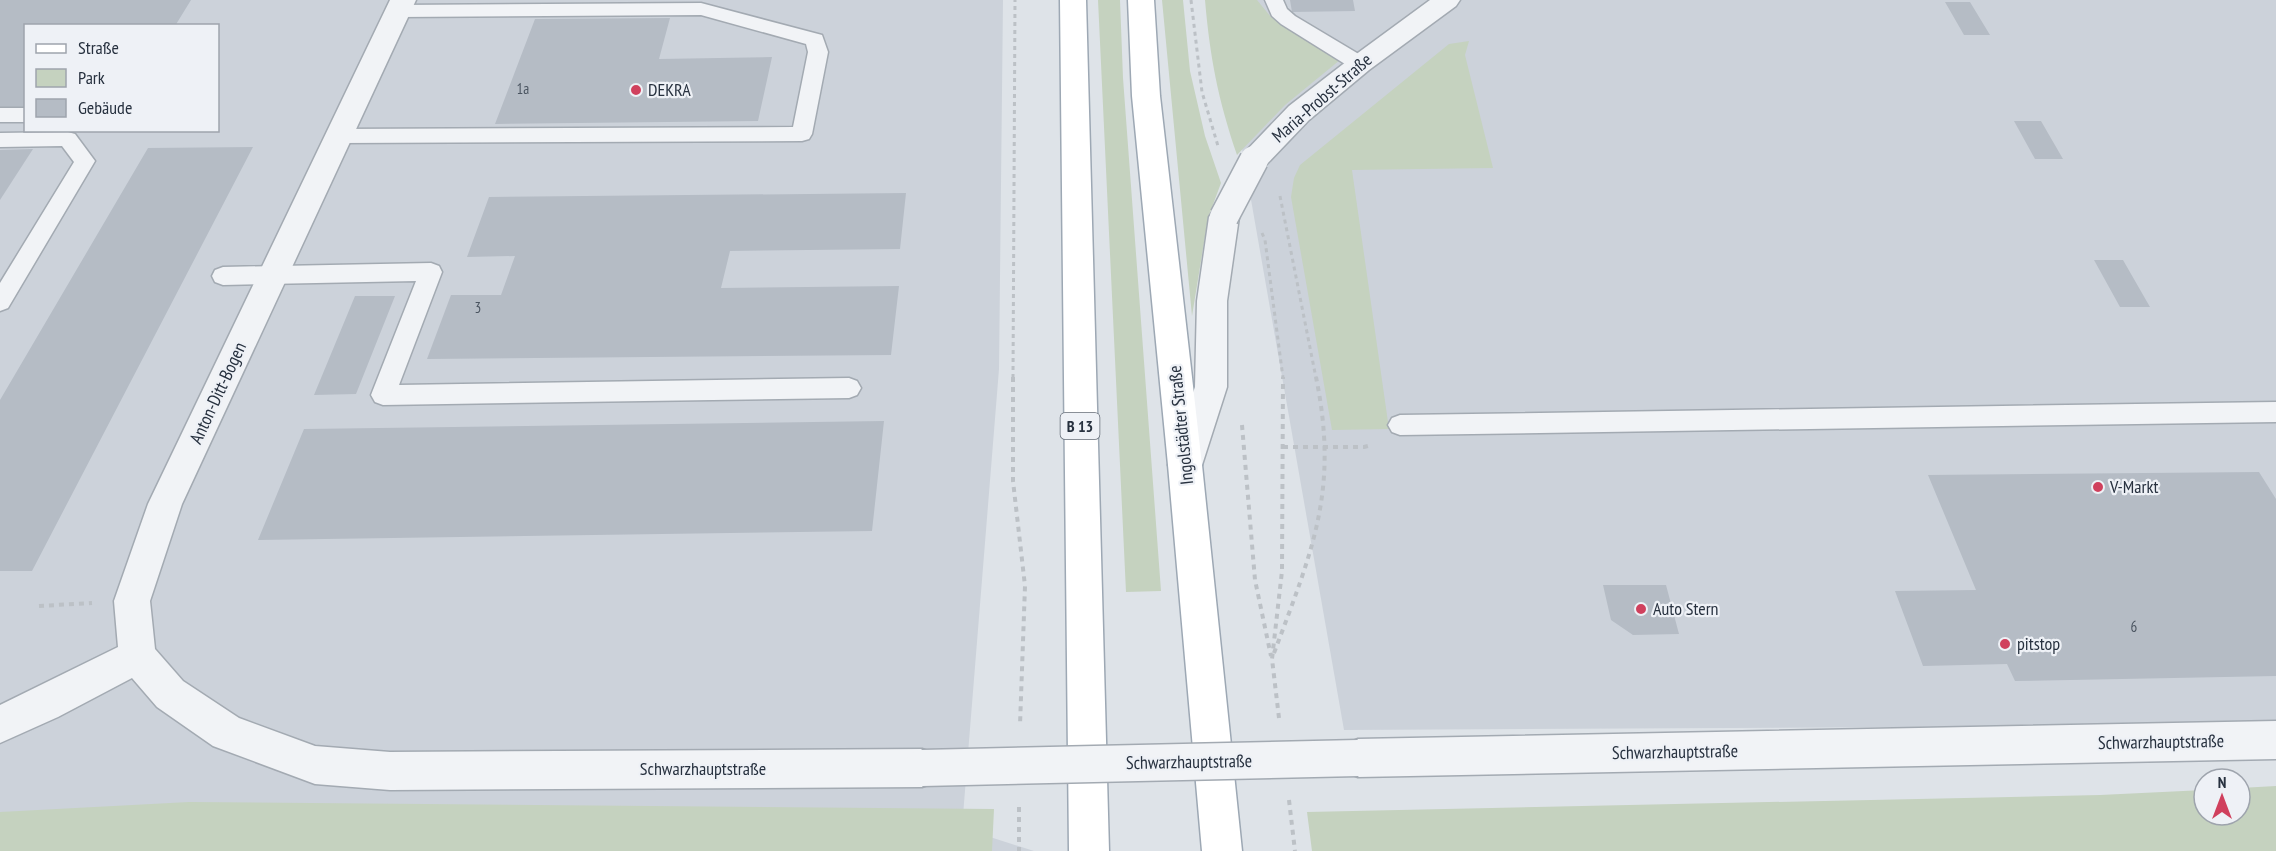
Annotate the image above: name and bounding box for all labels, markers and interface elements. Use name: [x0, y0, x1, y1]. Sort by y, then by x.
legend: [24, 24, 219, 132]
text: Straße: [78, 36, 119, 59]
street label: Maria-Probst-Straße: [1267, 48, 1376, 147]
text: Park: [78, 66, 105, 89]
place label: DEKRA: [648, 78, 691, 101]
house number: 1a: [517, 79, 529, 98]
marker: DEKRA: [629, 83, 643, 97]
text: Gebäude: [78, 96, 132, 119]
house number: 3: [475, 298, 481, 317]
street label: Anton-Ditt-Bogen: [184, 338, 251, 447]
street label: Ingolstädter Straße: [1163, 364, 1198, 486]
road number: B 13: [1060, 413, 1100, 439]
place label: V-Markt: [2109, 475, 2158, 498]
marker: V-Markt: [2091, 480, 2105, 494]
place label: Auto Stern: [1653, 597, 1719, 620]
marker: Auto Stern: [1634, 602, 1648, 616]
house number: 6: [2131, 617, 2138, 636]
place label: pitstop: [2017, 632, 2060, 655]
marker: pitstop: [1998, 637, 2012, 651]
street label: Schwarzhauptstraße: [2098, 729, 2224, 754]
street label: Schwarzhauptstraße: [1612, 739, 1738, 764]
street label: Schwarzhauptstraße: [1126, 749, 1252, 774]
street label: Schwarzhauptstraße: [640, 757, 766, 780]
north arrow: [2192, 767, 2252, 827]
text: N: [2218, 772, 2226, 792]

